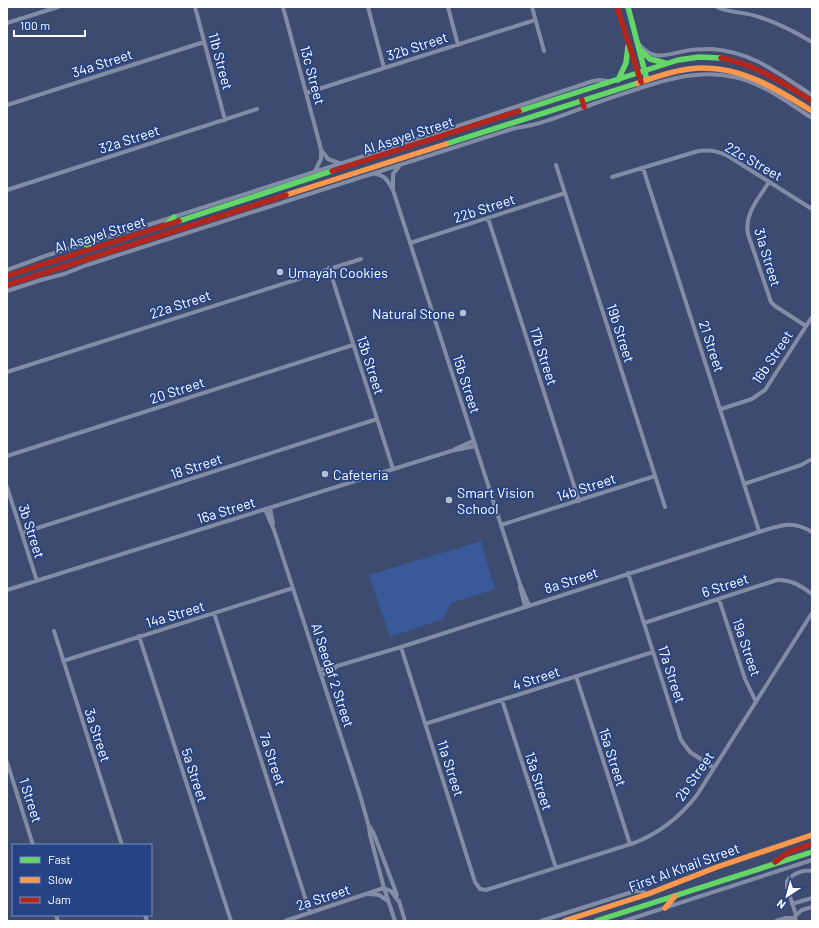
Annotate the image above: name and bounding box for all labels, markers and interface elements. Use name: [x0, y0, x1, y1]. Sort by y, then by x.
scale bar: [14, 12, 85, 38]
text: 100 m: [20, 18, 50, 32]
street label: 32b Street: [384, 28, 450, 64]
street label: 11b Street: [205, 31, 237, 91]
street label: 13c Street: [297, 44, 329, 106]
street label: 34a Street: [69, 45, 135, 81]
street label: Al Asayel Street: [360, 112, 456, 158]
street label: 32a Street: [96, 121, 162, 157]
street label: 22c Street: [722, 138, 786, 184]
street label: 22b Street: [451, 190, 517, 226]
street label: Al Asayel Street: [52, 212, 148, 256]
street label: 31a Street: [751, 226, 785, 288]
place label: Umayah Cookies: [288, 264, 388, 281]
marker: Umayah Cookies: [275, 267, 285, 277]
street label: 22a Street: [147, 286, 213, 322]
street label: 19b Street: [604, 301, 638, 365]
place label: Natural Stone: [372, 305, 455, 322]
marker: Natural Stone: [458, 308, 468, 318]
street label: 21 Street: [696, 318, 728, 374]
street label: 17b Street: [527, 325, 561, 387]
street label: 16b Street: [748, 327, 796, 387]
street label: 13b Street: [354, 333, 388, 397]
street label: 15b Street: [450, 352, 484, 416]
street label: 20 Street: [148, 373, 206, 407]
street label: 18 Street: [168, 450, 224, 482]
place label: Cafeteria: [333, 466, 388, 483]
marker: Cafeteria: [320, 469, 330, 479]
street label: 14b Street: [554, 469, 618, 505]
place label: Smart Vision School: [457, 484, 534, 517]
street label: 16a Street: [195, 493, 257, 527]
marker: Smart Vision School: [444, 495, 454, 505]
street label: 3b Street: [15, 502, 49, 560]
street label: 8a Street: [542, 563, 600, 597]
street label: 6 Street: [699, 569, 751, 601]
street label: 14a Street: [143, 597, 207, 631]
street label: 19a Street: [729, 616, 765, 678]
street label: Al Seedaf 2 Street: [308, 621, 358, 729]
street label: 17a Street: [655, 643, 689, 705]
street label: 4 Street: [510, 662, 562, 694]
street label: 3a Street: [81, 706, 115, 764]
street label: 15a Street: [596, 726, 630, 788]
street label: 7a Street: [256, 730, 290, 788]
street label: 11a Street: [434, 738, 468, 798]
street label: 5a Street: [178, 746, 212, 804]
street label: 2b Street: [671, 748, 717, 804]
street label: 13a Street: [522, 750, 556, 812]
street label: 1 Street: [16, 776, 46, 824]
street label: First Al Khail Street: [626, 839, 742, 895]
legend: [12, 844, 152, 916]
text: Fast: [48, 852, 71, 866]
text: Slow: [48, 872, 73, 886]
north arrow: [767, 876, 807, 916]
street label: 2a Street: [294, 880, 352, 914]
text: Jam: [48, 892, 71, 906]
text: N: [774, 897, 788, 912]

